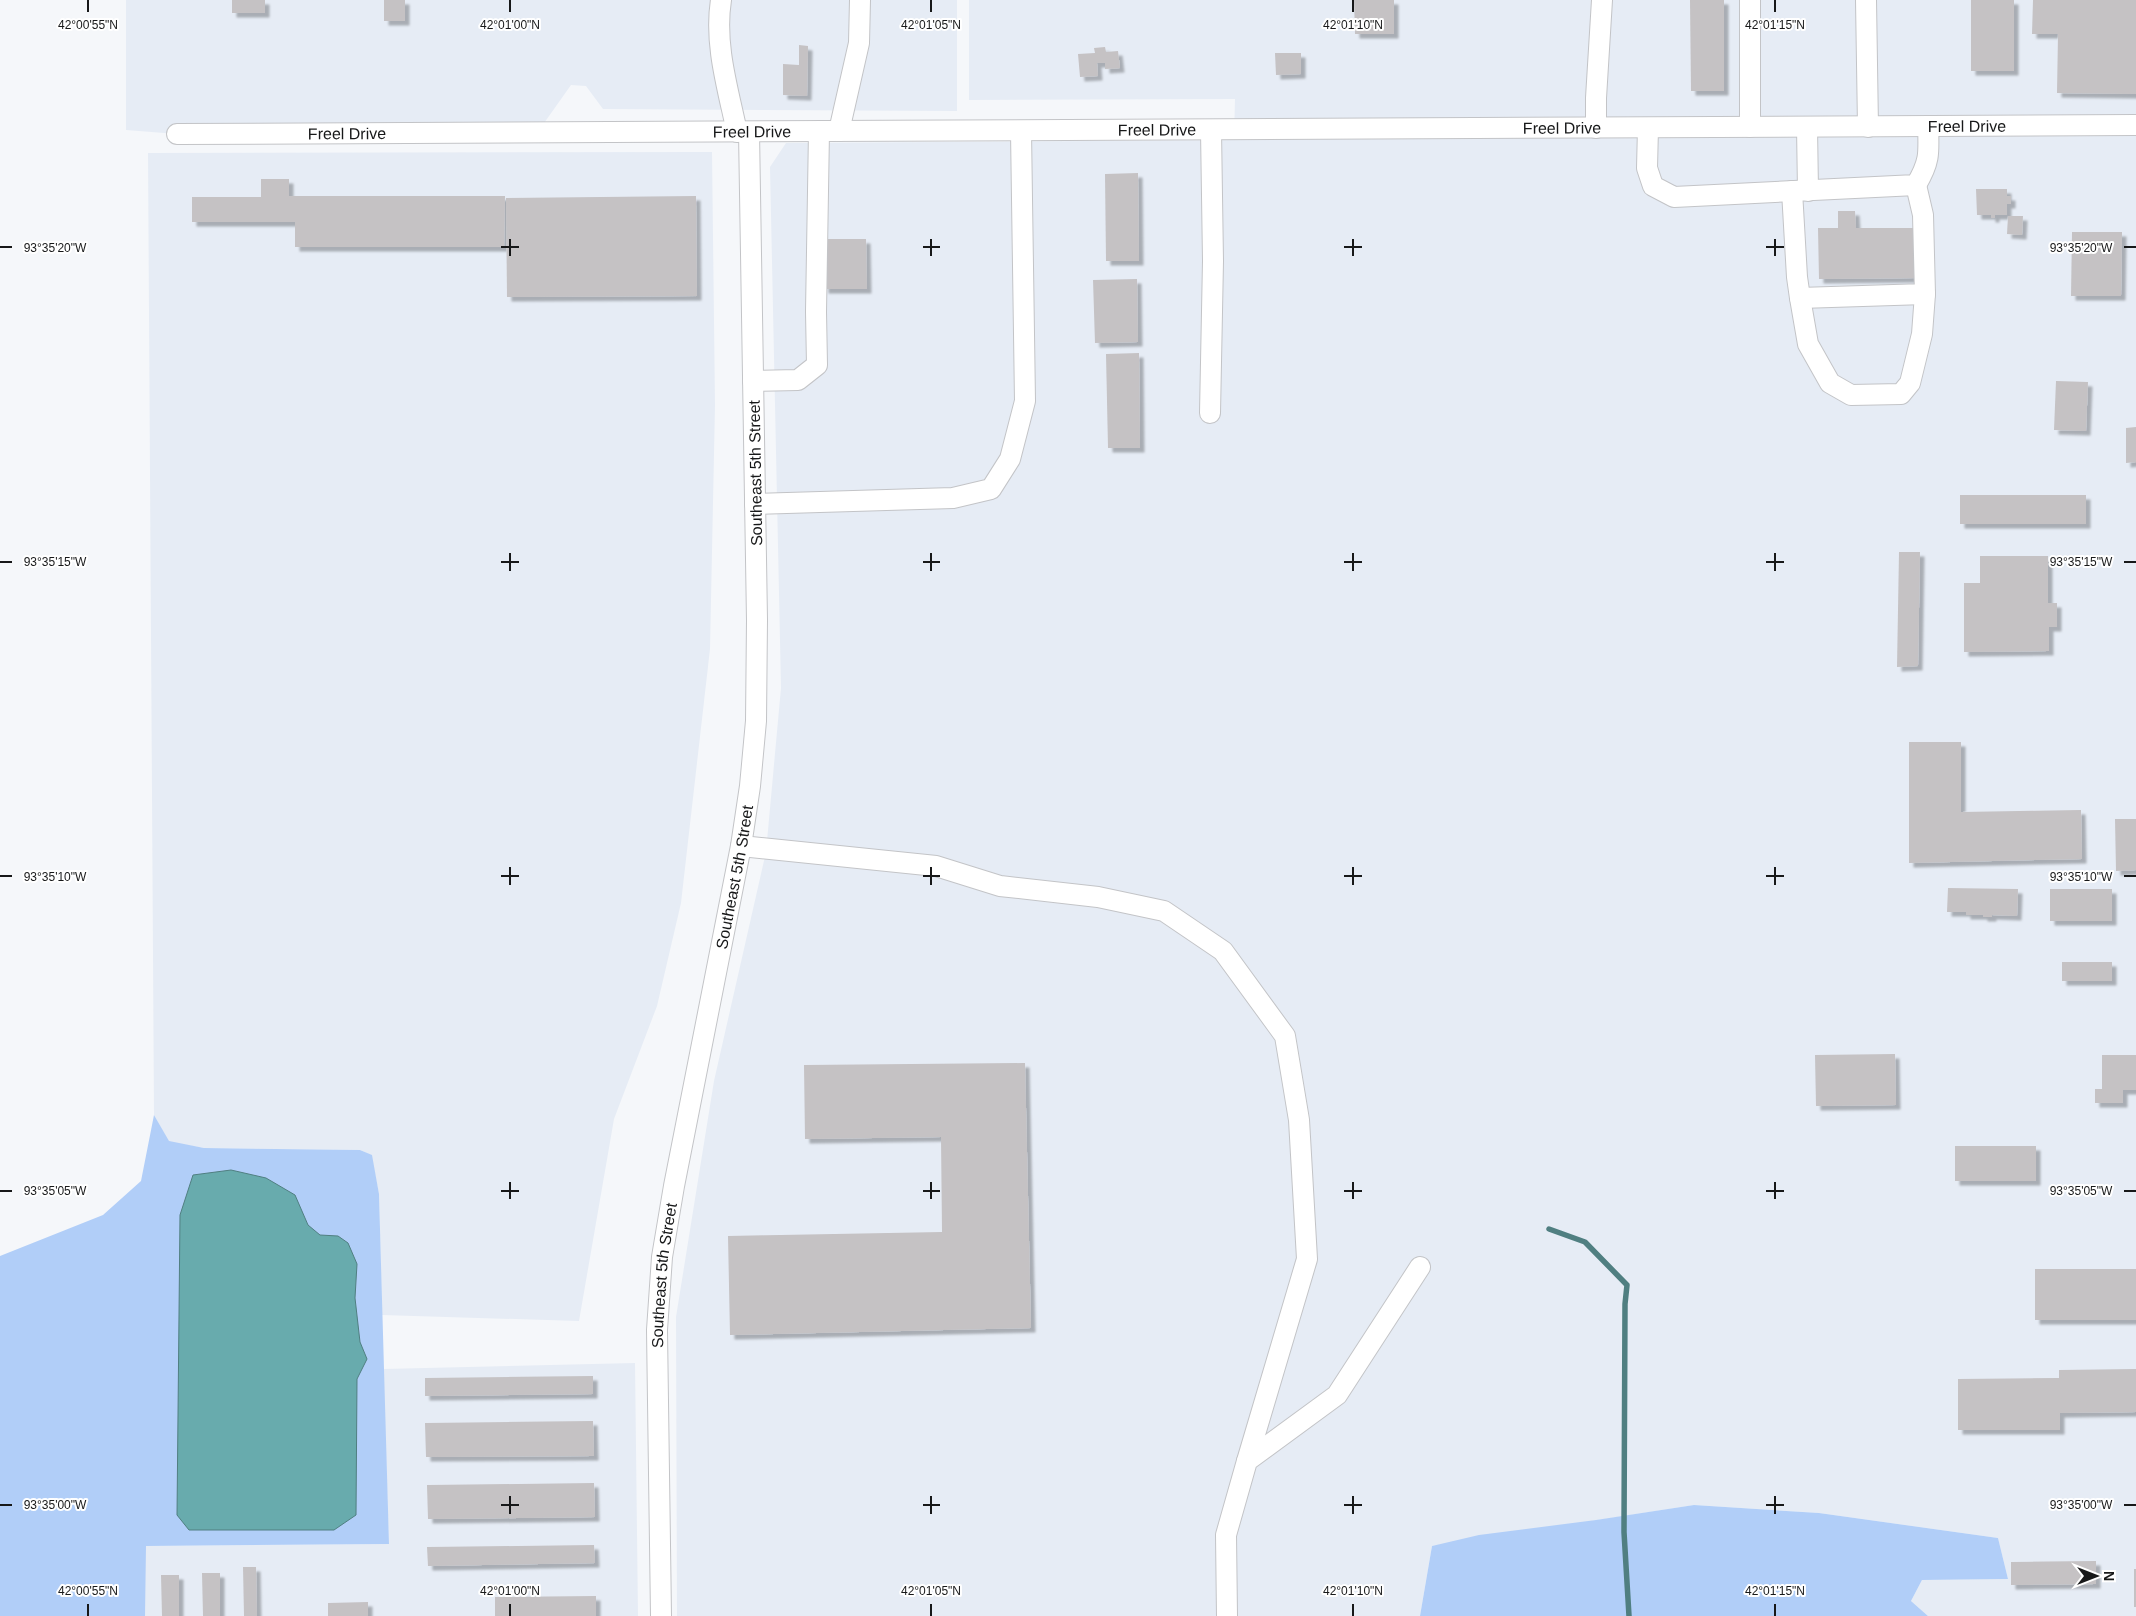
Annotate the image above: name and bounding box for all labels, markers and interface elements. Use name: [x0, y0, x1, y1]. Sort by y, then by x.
text: 42°00'55"N: [58, 18, 118, 32]
text: 42°01'00"N: [480, 18, 540, 32]
text: 42°01'05"N: [901, 18, 961, 32]
text: 42°01'10"N: [1323, 18, 1383, 32]
text: 42°01'15"N: [1745, 18, 1805, 32]
street label: Freel Drive: [1928, 118, 2006, 135]
street label: Freel Drive: [1523, 119, 1601, 137]
street label: Freel Drive: [1118, 121, 1196, 139]
street label: Freel Drive: [713, 123, 791, 141]
street label: Freel Drive: [308, 125, 386, 142]
text: 93°35'20"W: [24, 241, 87, 255]
text: 93°35'20"W: [2050, 241, 2113, 255]
street label: Southeast 5th Street: [746, 399, 765, 546]
text: 93°35'15"W: [24, 555, 87, 569]
text: 93°35'15"W: [2050, 555, 2113, 569]
street label: Southeast 5th Street: [713, 803, 756, 951]
text: 93°35'10"W: [24, 870, 87, 884]
text: 93°35'10"W: [2050, 870, 2113, 884]
text: 93°35'05"W: [24, 1184, 87, 1198]
text: 93°35'05"W: [2050, 1184, 2113, 1198]
street label: Southeast 5th Street: [649, 1201, 680, 1348]
text: 93°35'00"W: [24, 1498, 87, 1512]
text: 93°35'00"W: [2050, 1498, 2113, 1512]
north arrow: [2071, 1551, 2121, 1601]
text: N: [2101, 1571, 2117, 1581]
text: 42°00'55"N: [58, 1584, 118, 1598]
text: 42°01'00"N: [480, 1584, 540, 1598]
text: 42°01'05"N: [901, 1584, 961, 1598]
text: 42°01'10"N: [1323, 1584, 1383, 1598]
text: 42°01'15"N: [1745, 1584, 1805, 1598]

